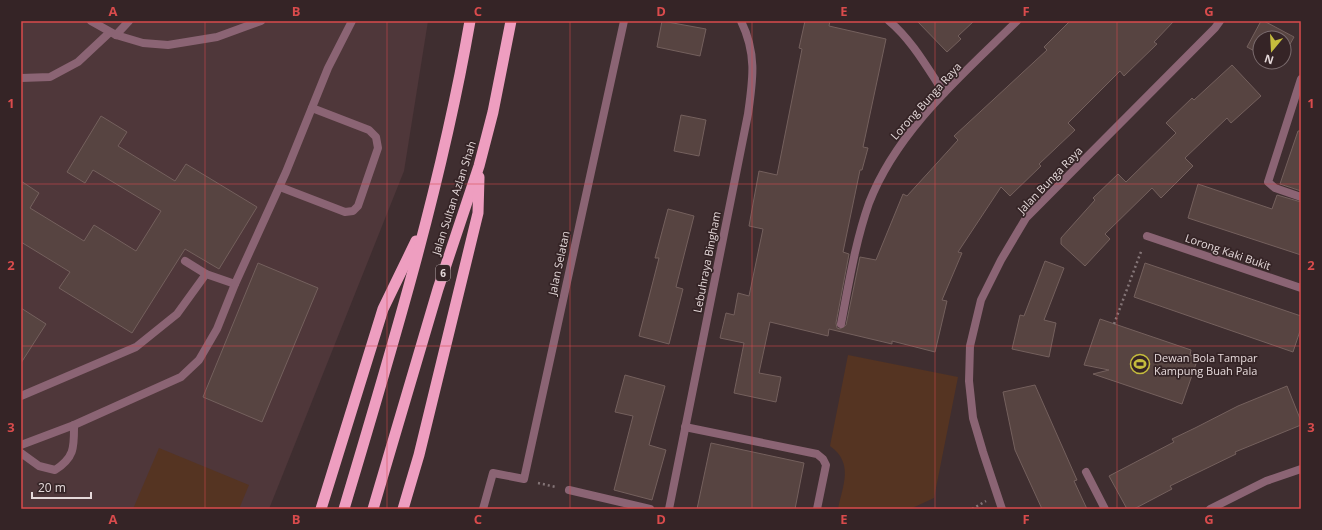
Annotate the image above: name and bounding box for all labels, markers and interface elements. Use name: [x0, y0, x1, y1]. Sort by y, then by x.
text: A: [109, 2, 118, 20]
text: B: [292, 2, 301, 20]
text: C: [474, 2, 482, 20]
text: D: [656, 2, 666, 20]
text: E: [840, 2, 848, 20]
text: F: [1022, 2, 1030, 20]
text: G: [1204, 2, 1214, 20]
north arrow: [1252, 30, 1292, 70]
text: N: [1262, 51, 1275, 69]
street label: Lorong Bunga Raya: [887, 59, 964, 143]
text: 1: [7, 94, 15, 112]
text: 1: [1307, 94, 1315, 112]
street label: Jalan Sultan Azlan Shah: [428, 139, 479, 258]
street label: Jalan Bunga Raya: [1013, 143, 1085, 217]
street label: Lebuhraya Bingham: [689, 210, 724, 314]
street label: Jalan Selatan: [544, 229, 573, 297]
street label: Lorong Kaki Bukit: [1183, 230, 1273, 273]
text: 2: [7, 256, 15, 274]
text: 2: [1307, 256, 1315, 274]
road number: 6: [436, 265, 450, 281]
place label: Dewan Bola Tampar Kampung Buah Pala: [1154, 350, 1258, 378]
sports icon: Dewan Bola Tampar Kampung Buah Pala: [1129, 353, 1151, 375]
text: 3: [7, 418, 15, 436]
text: 3: [1307, 418, 1315, 436]
scale bar: [32, 474, 91, 500]
text: 20 m: [38, 479, 66, 496]
text: A: [109, 510, 118, 528]
text: B: [292, 510, 301, 528]
text: C: [474, 510, 482, 528]
text: D: [656, 510, 666, 528]
text: E: [840, 510, 848, 528]
text: F: [1022, 510, 1030, 528]
text: G: [1204, 510, 1214, 528]

